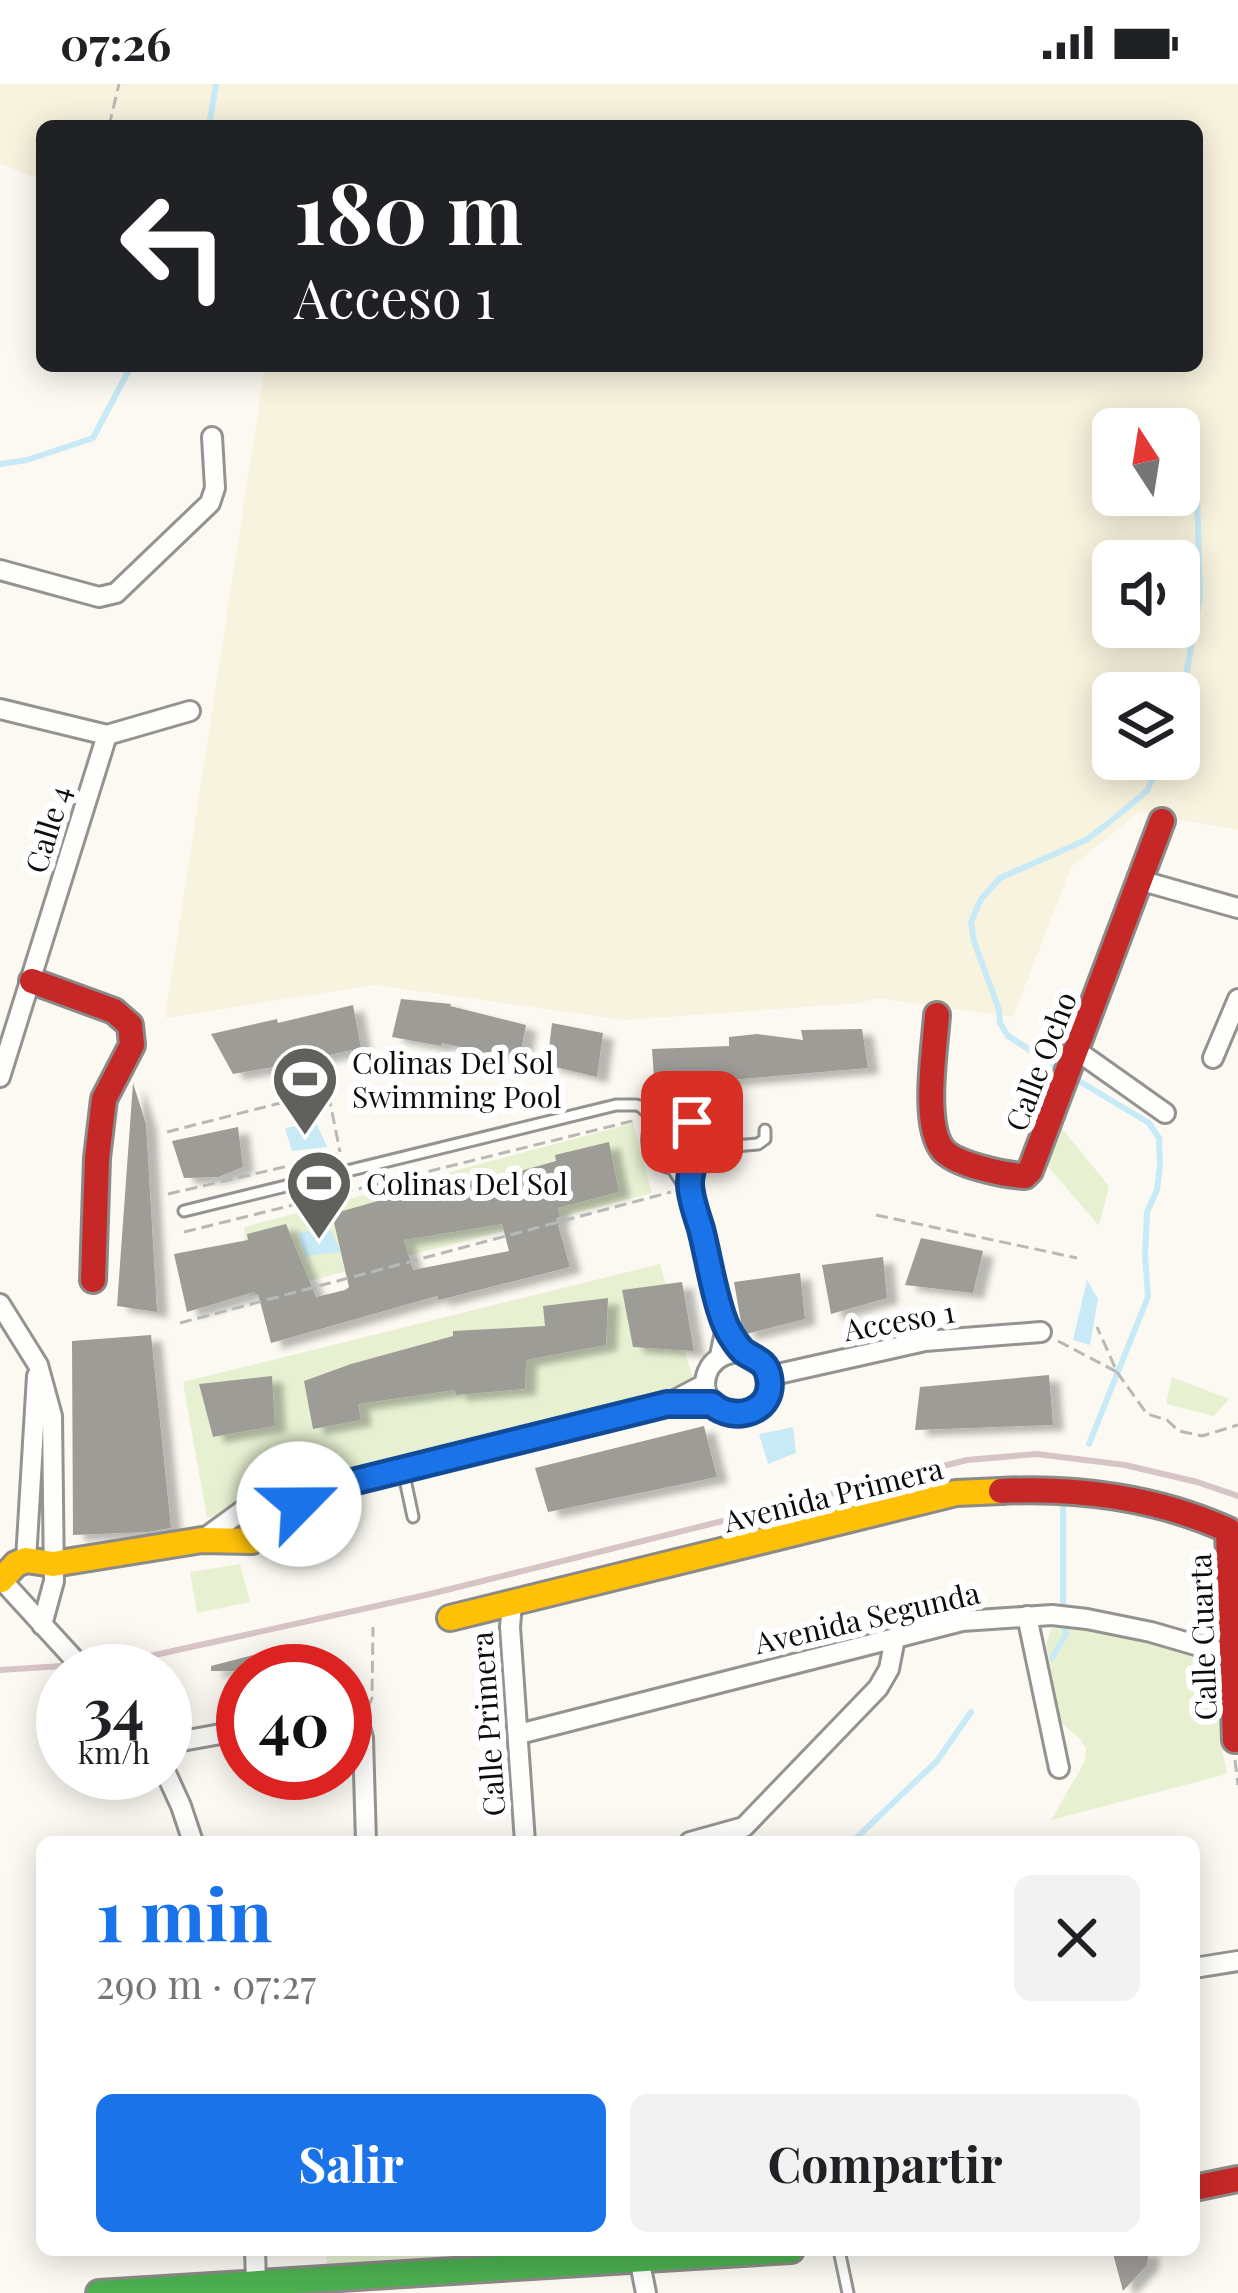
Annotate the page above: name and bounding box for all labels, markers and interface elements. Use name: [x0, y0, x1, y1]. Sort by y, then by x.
text: 07:26: [60, 12, 171, 72]
text: 180 m: [294, 154, 523, 266]
icon: left: [96, 168, 252, 324]
text: Acceso 1: [294, 261, 495, 333]
north arrow: [1092, 408, 1200, 516]
map controls: [1092, 408, 1200, 780]
button: sound: [1092, 540, 1200, 648]
button: layers: [1092, 672, 1200, 780]
street label: Calle 4: [15, 780, 79, 878]
street label: Calle Ocho: [995, 986, 1085, 1136]
place label: Colinas Del Sol Swimming Pool: [352, 1042, 561, 1116]
sports icon: Colinas Del Sol Swimming Pool: [270, 1044, 340, 1138]
pin: [641, 1071, 743, 1173]
icon: arrive: [659, 1089, 725, 1155]
sports icon: Colinas Del Sol: [284, 1148, 354, 1242]
place label: Colinas Del Sol: [366, 1163, 568, 1203]
street label: Acceso 1: [840, 1291, 957, 1350]
position arrow: [236, 1441, 362, 1567]
street label: Avenida Primera: [718, 1447, 947, 1541]
street label: Calle Cuarta: [1179, 1553, 1225, 1721]
street label: Avenida Segunda: [750, 1572, 983, 1663]
street label: Calle Primera: [461, 1630, 513, 1818]
speed limit sign: 40: [216, 1644, 372, 1800]
text: 34: [84, 1667, 144, 1747]
text: km/h: [78, 1732, 150, 1772]
text: 1 min: [96, 1864, 272, 1960]
button: close: [1014, 1875, 1140, 2001]
text: 290 m · 07:27: [96, 1957, 316, 2009]
button: Salir: [96, 2094, 606, 2232]
button: Compartir: [630, 2094, 1140, 2232]

